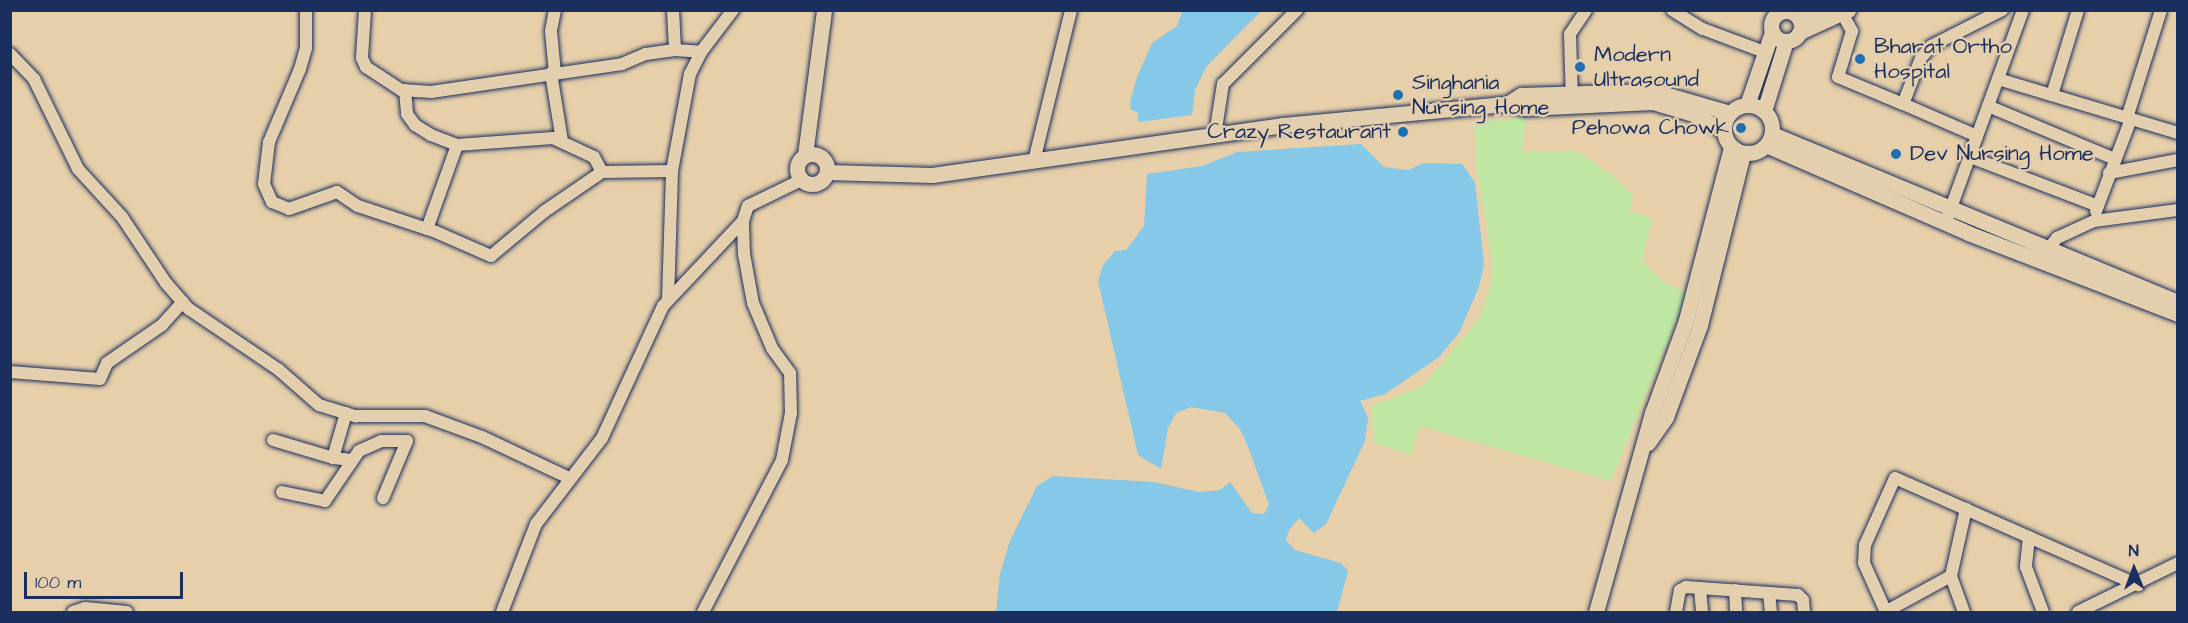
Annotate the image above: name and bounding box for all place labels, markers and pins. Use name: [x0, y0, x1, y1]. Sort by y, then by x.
place label: Bharat Ortho Hospital: [1874, 33, 2012, 84]
place label: Modern Ultrasound: [1594, 41, 1699, 92]
marker: Bharat Ortho Hospital: [1851, 50, 1869, 68]
marker: Modern Ultrasound: [1571, 58, 1589, 76]
place label: Singhania Nursing Home: [1412, 69, 1549, 120]
marker: Singhania Nursing Home: [1389, 86, 1407, 104]
place label: Pehowa Chowk: [1572, 115, 1729, 141]
place label: Crazy Restaurant: [1207, 119, 1391, 145]
marker: Pehowa Chowk: [1734, 121, 1748, 135]
marker: Crazy Restaurant: [1396, 125, 1410, 139]
place label: Dev Nursing Home: [1910, 141, 2094, 167]
marker: Dev Nursing Home: [1887, 145, 1905, 163]

